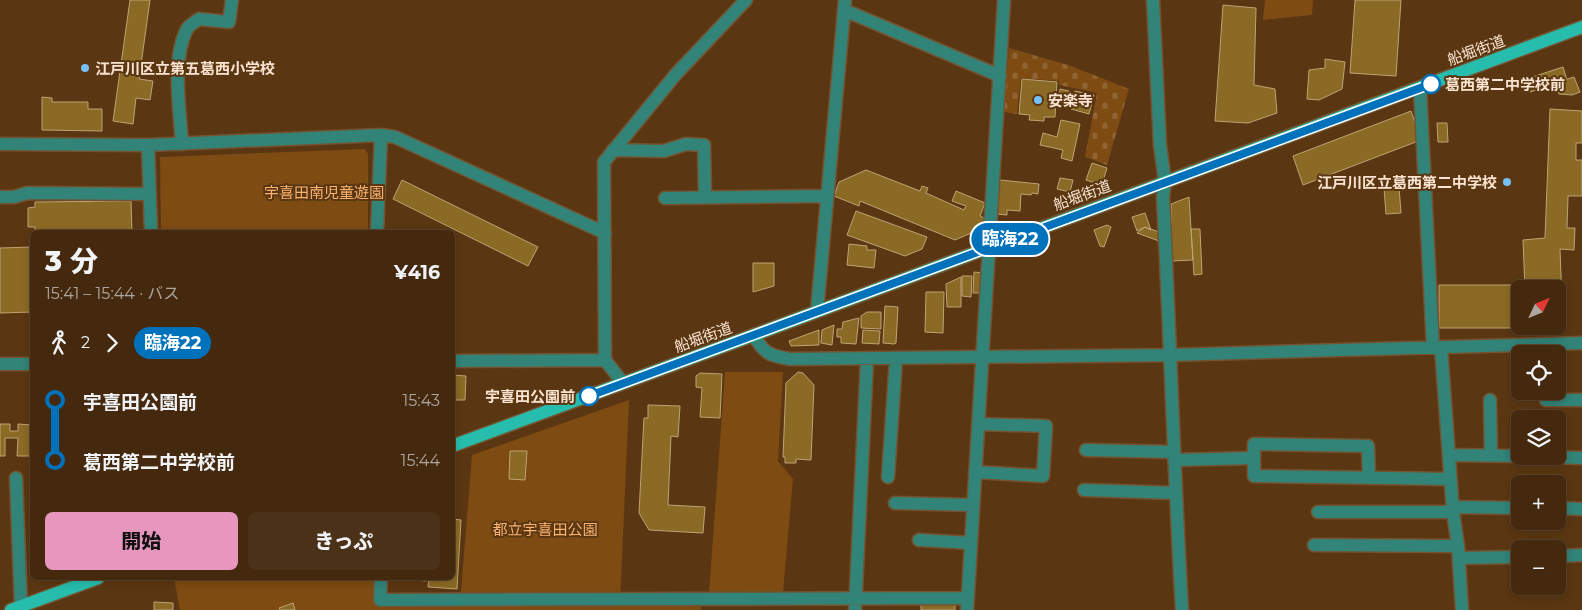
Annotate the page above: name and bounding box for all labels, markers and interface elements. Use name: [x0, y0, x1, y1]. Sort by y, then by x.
street label: 船堀街道: [1445, 31, 1507, 69]
place label: 江戸川区立第五葛西小学校: [95, 59, 275, 78]
marker: 江戸川区立第五葛西小学校: [79, 62, 91, 74]
marker: 葛西第二中学校前: [1421, 74, 1441, 94]
place label: 葛西第二中学校前: [1445, 75, 1565, 94]
place label: 安楽寺: [1048, 91, 1093, 110]
marker: 安楽寺: [1032, 94, 1044, 106]
place label: 江戸川区立葛西第二中学校: [1317, 173, 1497, 192]
street label: 船堀街道: [1051, 176, 1113, 214]
marker: 江戸川区立葛西第二中学校: [1501, 176, 1513, 188]
park label: 宇喜田南児童遊園: [264, 183, 384, 202]
line badge: 臨海22: [975, 223, 1045, 255]
text: 臨海22: [981, 228, 1039, 250]
text: 3 分: [45, 244, 98, 278]
text: ¥416: [394, 261, 440, 284]
north arrow: [1511, 280, 1566, 335]
map controls: [1511, 280, 1566, 595]
text: 15:41 – 15:44 · バス: [45, 284, 179, 303]
street label: 船堀街道: [672, 318, 734, 356]
icon: walk: [45, 329, 73, 357]
icon: forward: [98, 329, 126, 357]
text: 臨海22: [144, 332, 201, 354]
text: 2: [81, 333, 90, 352]
button: locate: [1511, 345, 1566, 400]
marker: 宇喜田公園前: [579, 386, 599, 406]
place label: 宇喜田公園前: [485, 387, 575, 406]
text: 宇喜田公園前: [83, 391, 197, 414]
text: 15:43: [402, 391, 440, 410]
button: layers: [1511, 410, 1566, 465]
text: 葛西第二中学校前: [83, 451, 235, 474]
text: 15:44: [401, 451, 440, 470]
button: +: [1511, 475, 1566, 530]
button: 開始: [45, 512, 238, 570]
button: きっぷ: [248, 512, 440, 570]
park label: 都立宇喜田公園: [492, 520, 598, 539]
button: −: [1511, 540, 1566, 595]

